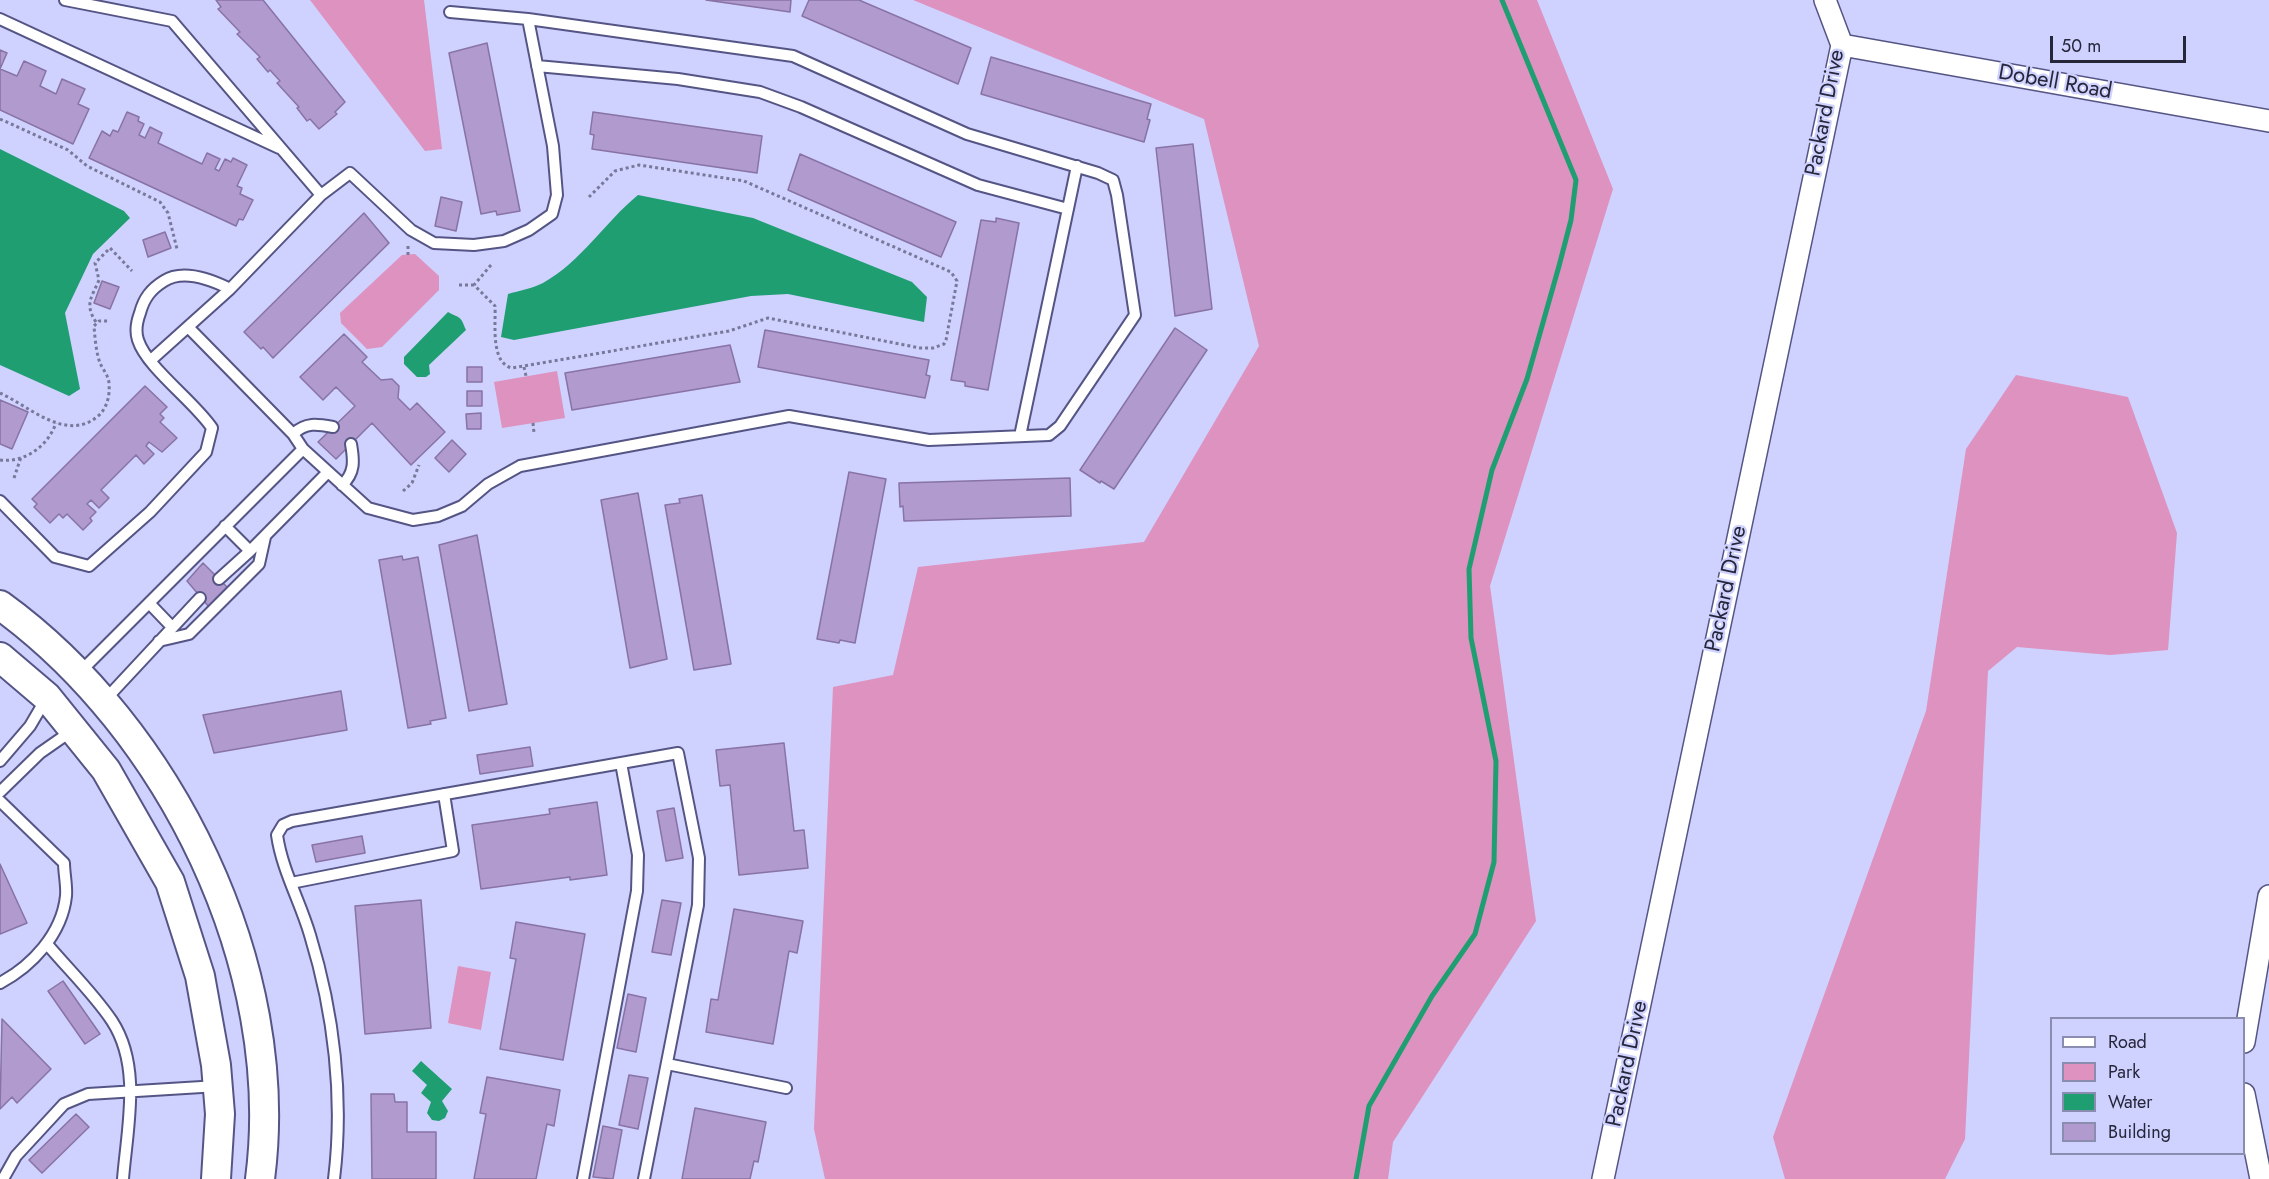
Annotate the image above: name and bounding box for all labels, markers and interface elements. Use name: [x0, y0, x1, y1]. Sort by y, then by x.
scale bar: [2053, 24, 2190, 62]
text: 50 m: [2061, 33, 2101, 59]
street label: Packard Drive: [1801, 47, 1851, 179]
street label: Dobell Road: [1996, 60, 2114, 106]
street label: Packard Drive: [1701, 523, 1753, 655]
street label: Packard Drive: [1602, 998, 1654, 1130]
legend: [2050, 1017, 2245, 1155]
text: Road: [2108, 1029, 2147, 1055]
text: Park: [2108, 1059, 2140, 1085]
text: Water: [2108, 1089, 2152, 1115]
text: Building: [2108, 1119, 2171, 1145]

